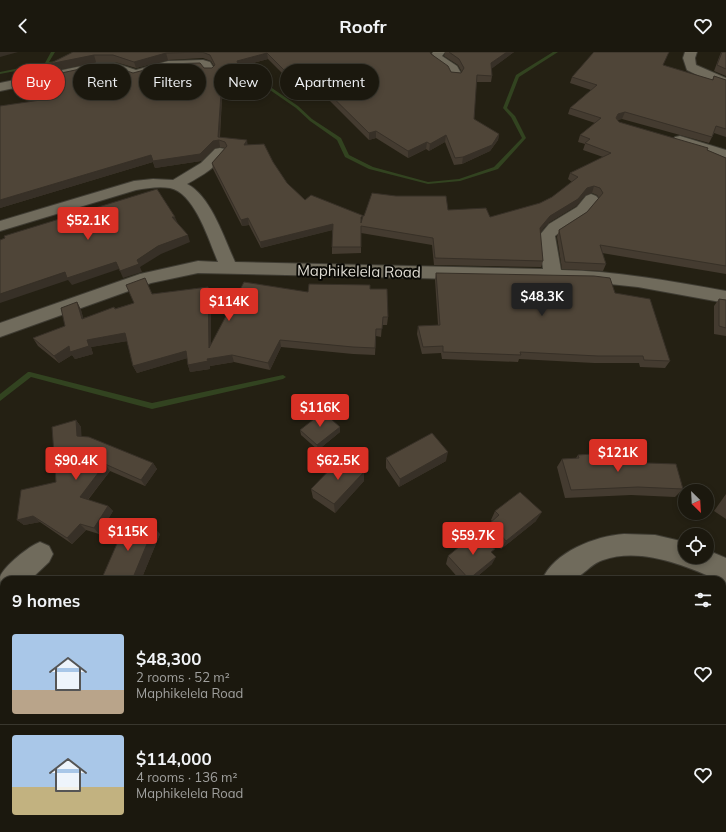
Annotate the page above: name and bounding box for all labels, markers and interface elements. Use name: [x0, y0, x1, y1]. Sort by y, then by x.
icon: back: [12, 15, 34, 37]
text: Roofr: [339, 15, 387, 38]
icon: heart: [692, 15, 714, 37]
chip: Buy: [12, 64, 65, 100]
chip: Rent: [73, 64, 131, 100]
chip: Filters: [139, 64, 206, 100]
chip: New: [214, 64, 272, 100]
chip: Apartment: [280, 64, 379, 100]
pin: $52.1K: [55, 207, 121, 241]
text: $52.1K: [66, 212, 110, 228]
street label: Maphikelela Road: [297, 260, 421, 282]
pin: $48.3K: [509, 283, 575, 317]
pin: $114K: [201, 288, 257, 322]
text: $48.3K: [520, 288, 564, 304]
text: $114K: [209, 293, 249, 309]
pin: $116K: [292, 394, 348, 428]
text: $116K: [300, 399, 340, 415]
pin: $121K: [590, 439, 646, 473]
text: $121K: [598, 444, 638, 460]
pin: $90.4K: [43, 447, 109, 481]
pin: $62.5K: [305, 447, 371, 481]
text: $90.4K: [54, 452, 98, 468]
text: $62.5K: [316, 452, 360, 468]
north arrow: [678, 484, 714, 520]
map controls: [678, 484, 714, 564]
pin: $115K: [100, 518, 156, 552]
pin: $59.7K: [440, 522, 506, 556]
text: $115K: [108, 523, 148, 539]
text: $59.7K: [451, 527, 495, 543]
button: locate: [678, 528, 714, 564]
icon: filters: [692, 589, 714, 611]
text: 9 homes: [12, 590, 80, 611]
text: $48,300: [136, 648, 201, 669]
icon: home: [44, 650, 92, 698]
icon: heart: [692, 663, 714, 685]
text: 2 rooms · 52 m²: [136, 669, 230, 685]
text: Maphikelela Road: [136, 685, 243, 701]
text: $114,000: [136, 748, 212, 769]
icon: home: [44, 751, 92, 799]
icon: heart: [692, 764, 714, 786]
text: 4 rooms · 136 m²: [136, 769, 237, 785]
text: Maphikelela Road: [136, 785, 243, 801]

